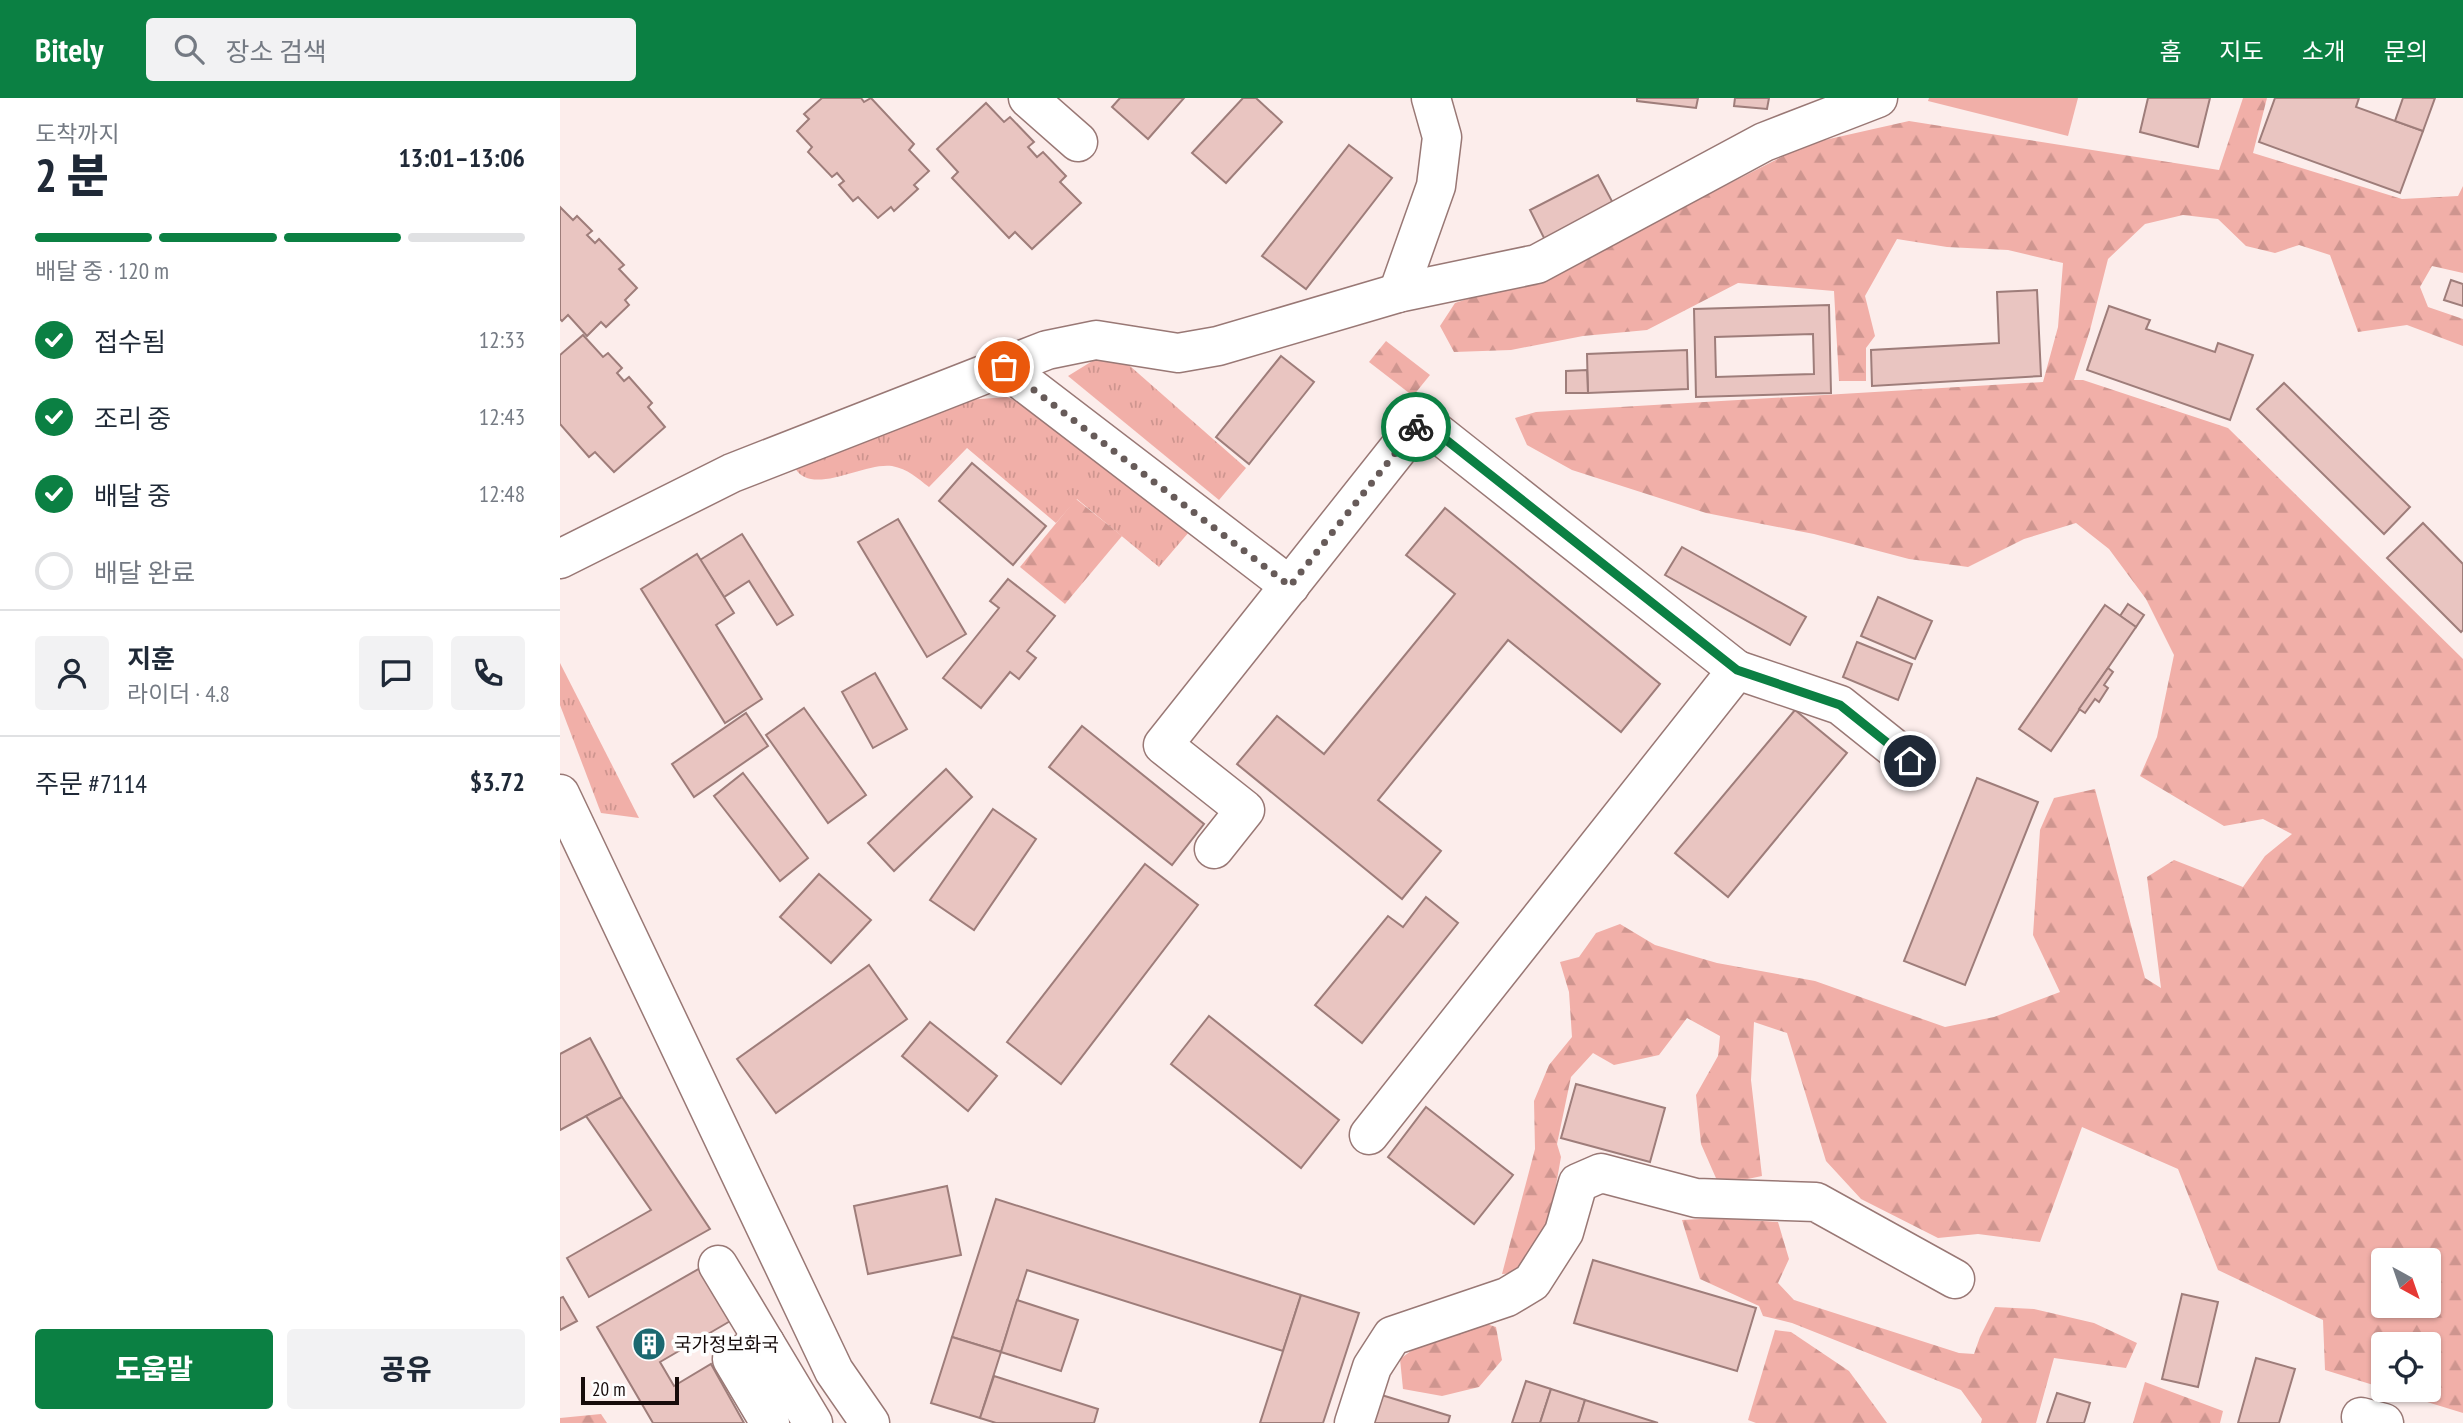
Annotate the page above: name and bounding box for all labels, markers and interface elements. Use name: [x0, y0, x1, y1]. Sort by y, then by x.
search box: [146, 18, 636, 81]
text: Bitely: [35, 28, 104, 71]
icon: search: [170, 30, 208, 68]
text: 장소 검색: [226, 35, 327, 68]
text: 홈: [2159, 36, 2181, 67]
text: 지도: [2219, 36, 2264, 67]
text: 소개: [2302, 36, 2346, 67]
text: 문의: [2384, 36, 2428, 67]
text: 도착까지: [35, 119, 120, 148]
text: 13:01–13:06: [398, 141, 525, 174]
text: 2 분: [35, 145, 109, 205]
text: 배달 중 · 120 m: [35, 256, 169, 285]
icon: check: [35, 321, 73, 359]
text: 접수됨: [94, 325, 166, 358]
text: 12:33: [479, 325, 525, 354]
pin: [974, 337, 1034, 397]
icon: bag: [985, 348, 1023, 386]
courier: [1381, 392, 1451, 462]
icon: check: [35, 398, 73, 436]
text: 조리 중: [94, 402, 171, 435]
text: 12:43: [479, 402, 525, 431]
icon: bike: [1397, 408, 1435, 446]
icon: check: [35, 475, 73, 513]
text: 배달 중: [94, 479, 171, 512]
text: 12:48: [479, 479, 525, 508]
text: 배달 완료: [94, 556, 195, 589]
button: person: [35, 636, 109, 710]
button: chat: [359, 636, 433, 710]
button: phone: [451, 636, 525, 710]
text: 지훈: [127, 642, 175, 675]
text: 라이더 · 4.8: [127, 679, 230, 708]
pin: [1880, 731, 1940, 791]
icon: home: [1891, 742, 1929, 780]
text: $3.72: [470, 765, 525, 798]
text: 주문 #7114: [35, 767, 147, 800]
north arrow: [2371, 1248, 2441, 1318]
map controls: [2371, 1248, 2441, 1402]
building icon: 국가정보화국: [630, 1325, 668, 1363]
button: 도움말: [35, 1329, 273, 1409]
button: 공유: [287, 1329, 525, 1409]
place label: 국가정보화국: [674, 1332, 779, 1356]
button: locate: [2371, 1332, 2441, 1402]
scale bar: [581, 1374, 679, 1406]
text: 20 m: [592, 1377, 626, 1401]

